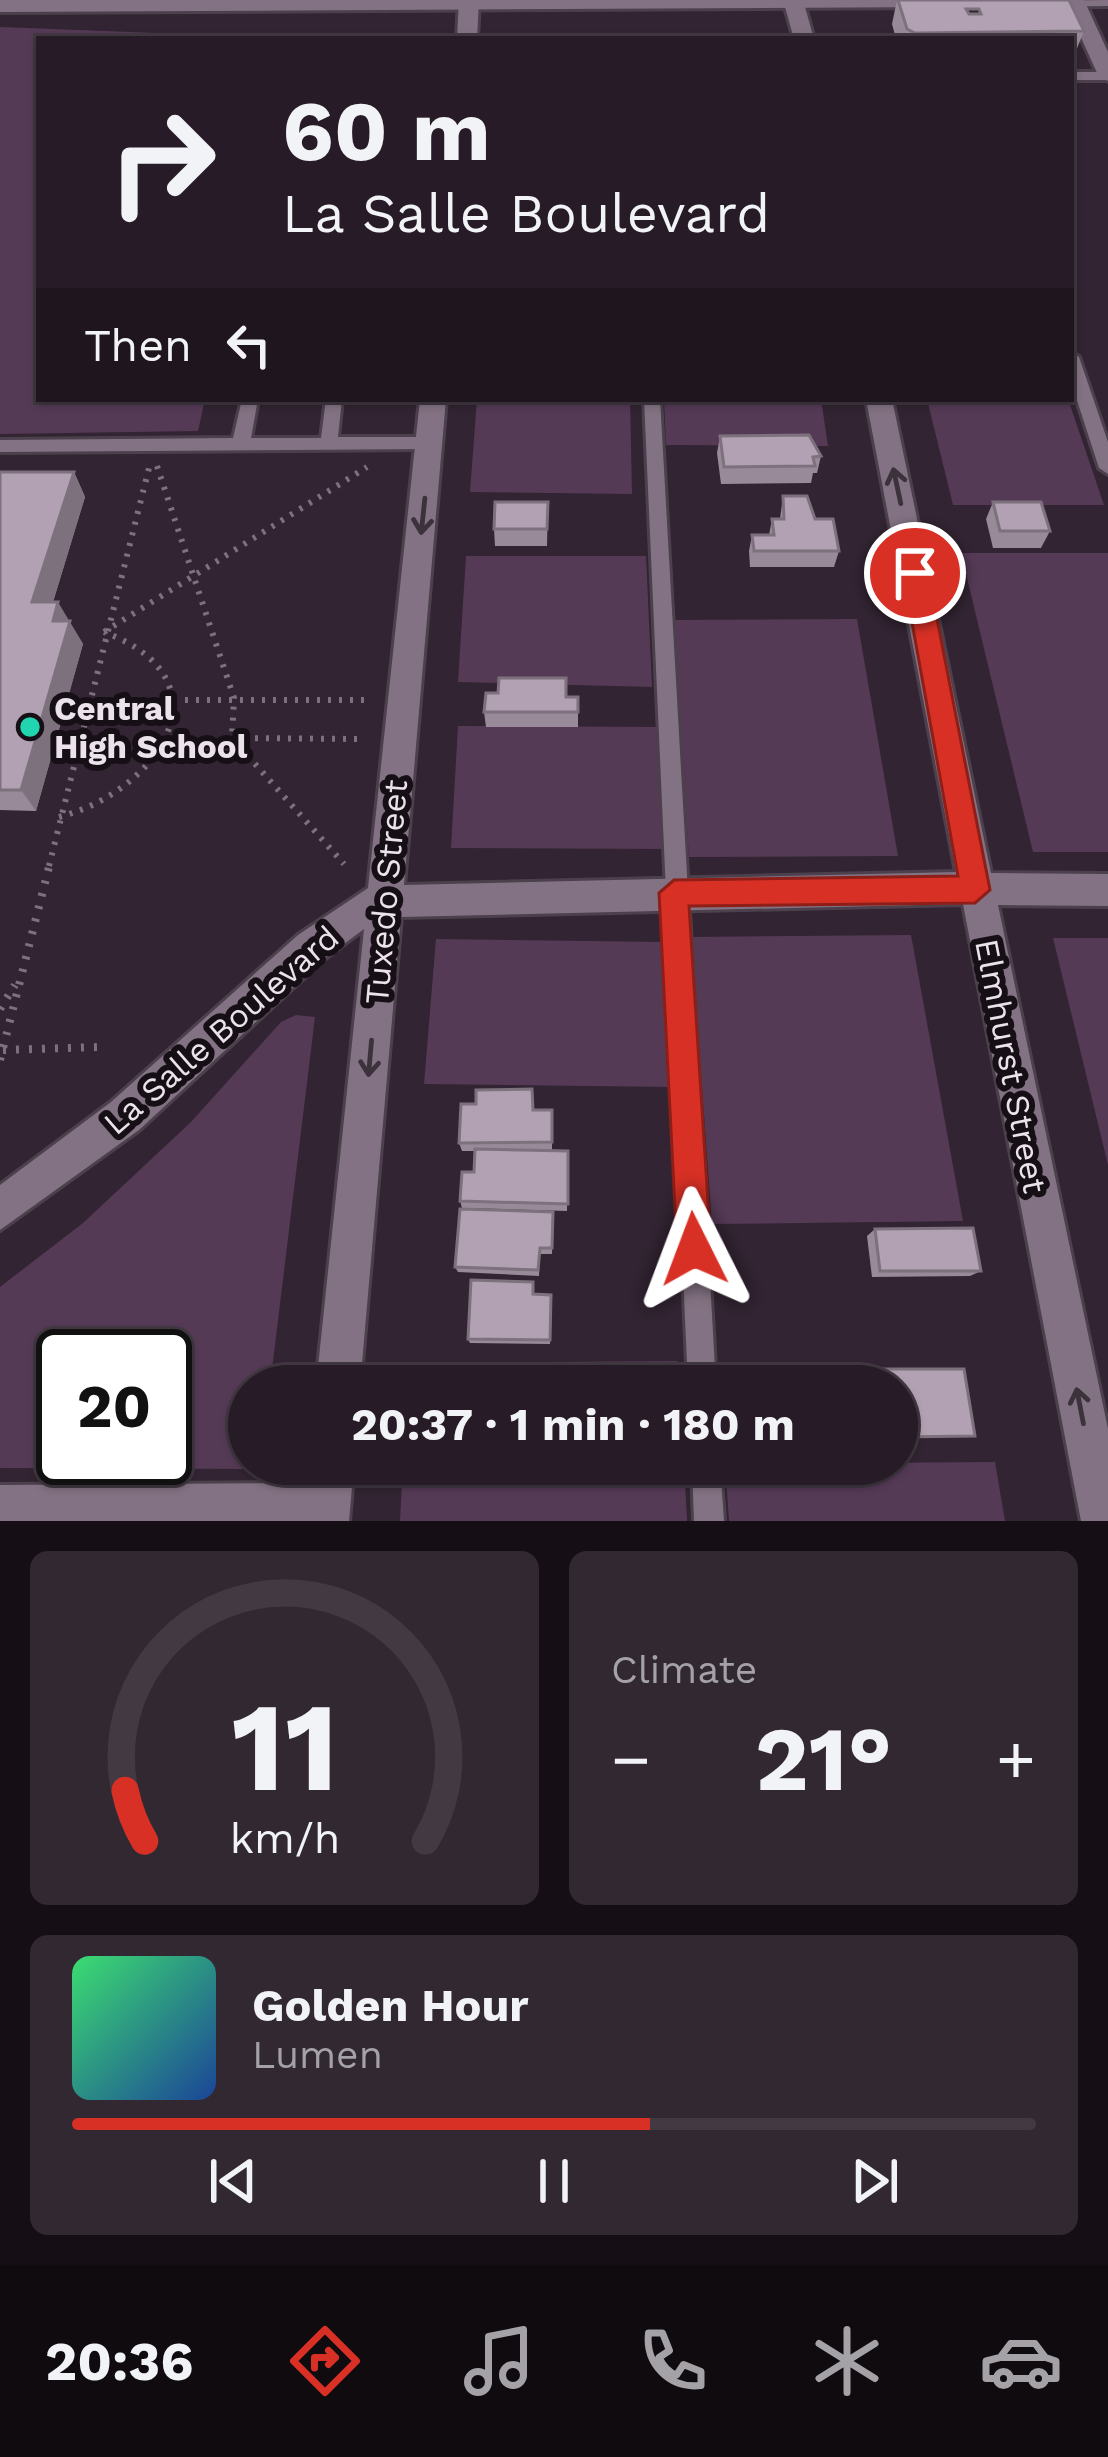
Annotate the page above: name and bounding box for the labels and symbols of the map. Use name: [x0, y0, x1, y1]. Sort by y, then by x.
one-way arrow: [885, 468, 907, 507]
one-way arrow: [411, 495, 434, 534]
pin: [864, 522, 966, 624]
place label: Central High School: [54, 689, 247, 766]
marker: Central High School: [17, 714, 43, 740]
street label: Tuxedo Street: [357, 778, 415, 1006]
street label: La Salle Boulevard: [96, 917, 346, 1143]
street label: Elmhurst Street: [967, 936, 1055, 1196]
one-way arrow: [358, 1038, 381, 1077]
position arrow: [631, 1186, 757, 1312]
speed limit sign: 20: [36, 1329, 192, 1485]
one-way arrow: [1068, 1388, 1090, 1427]

